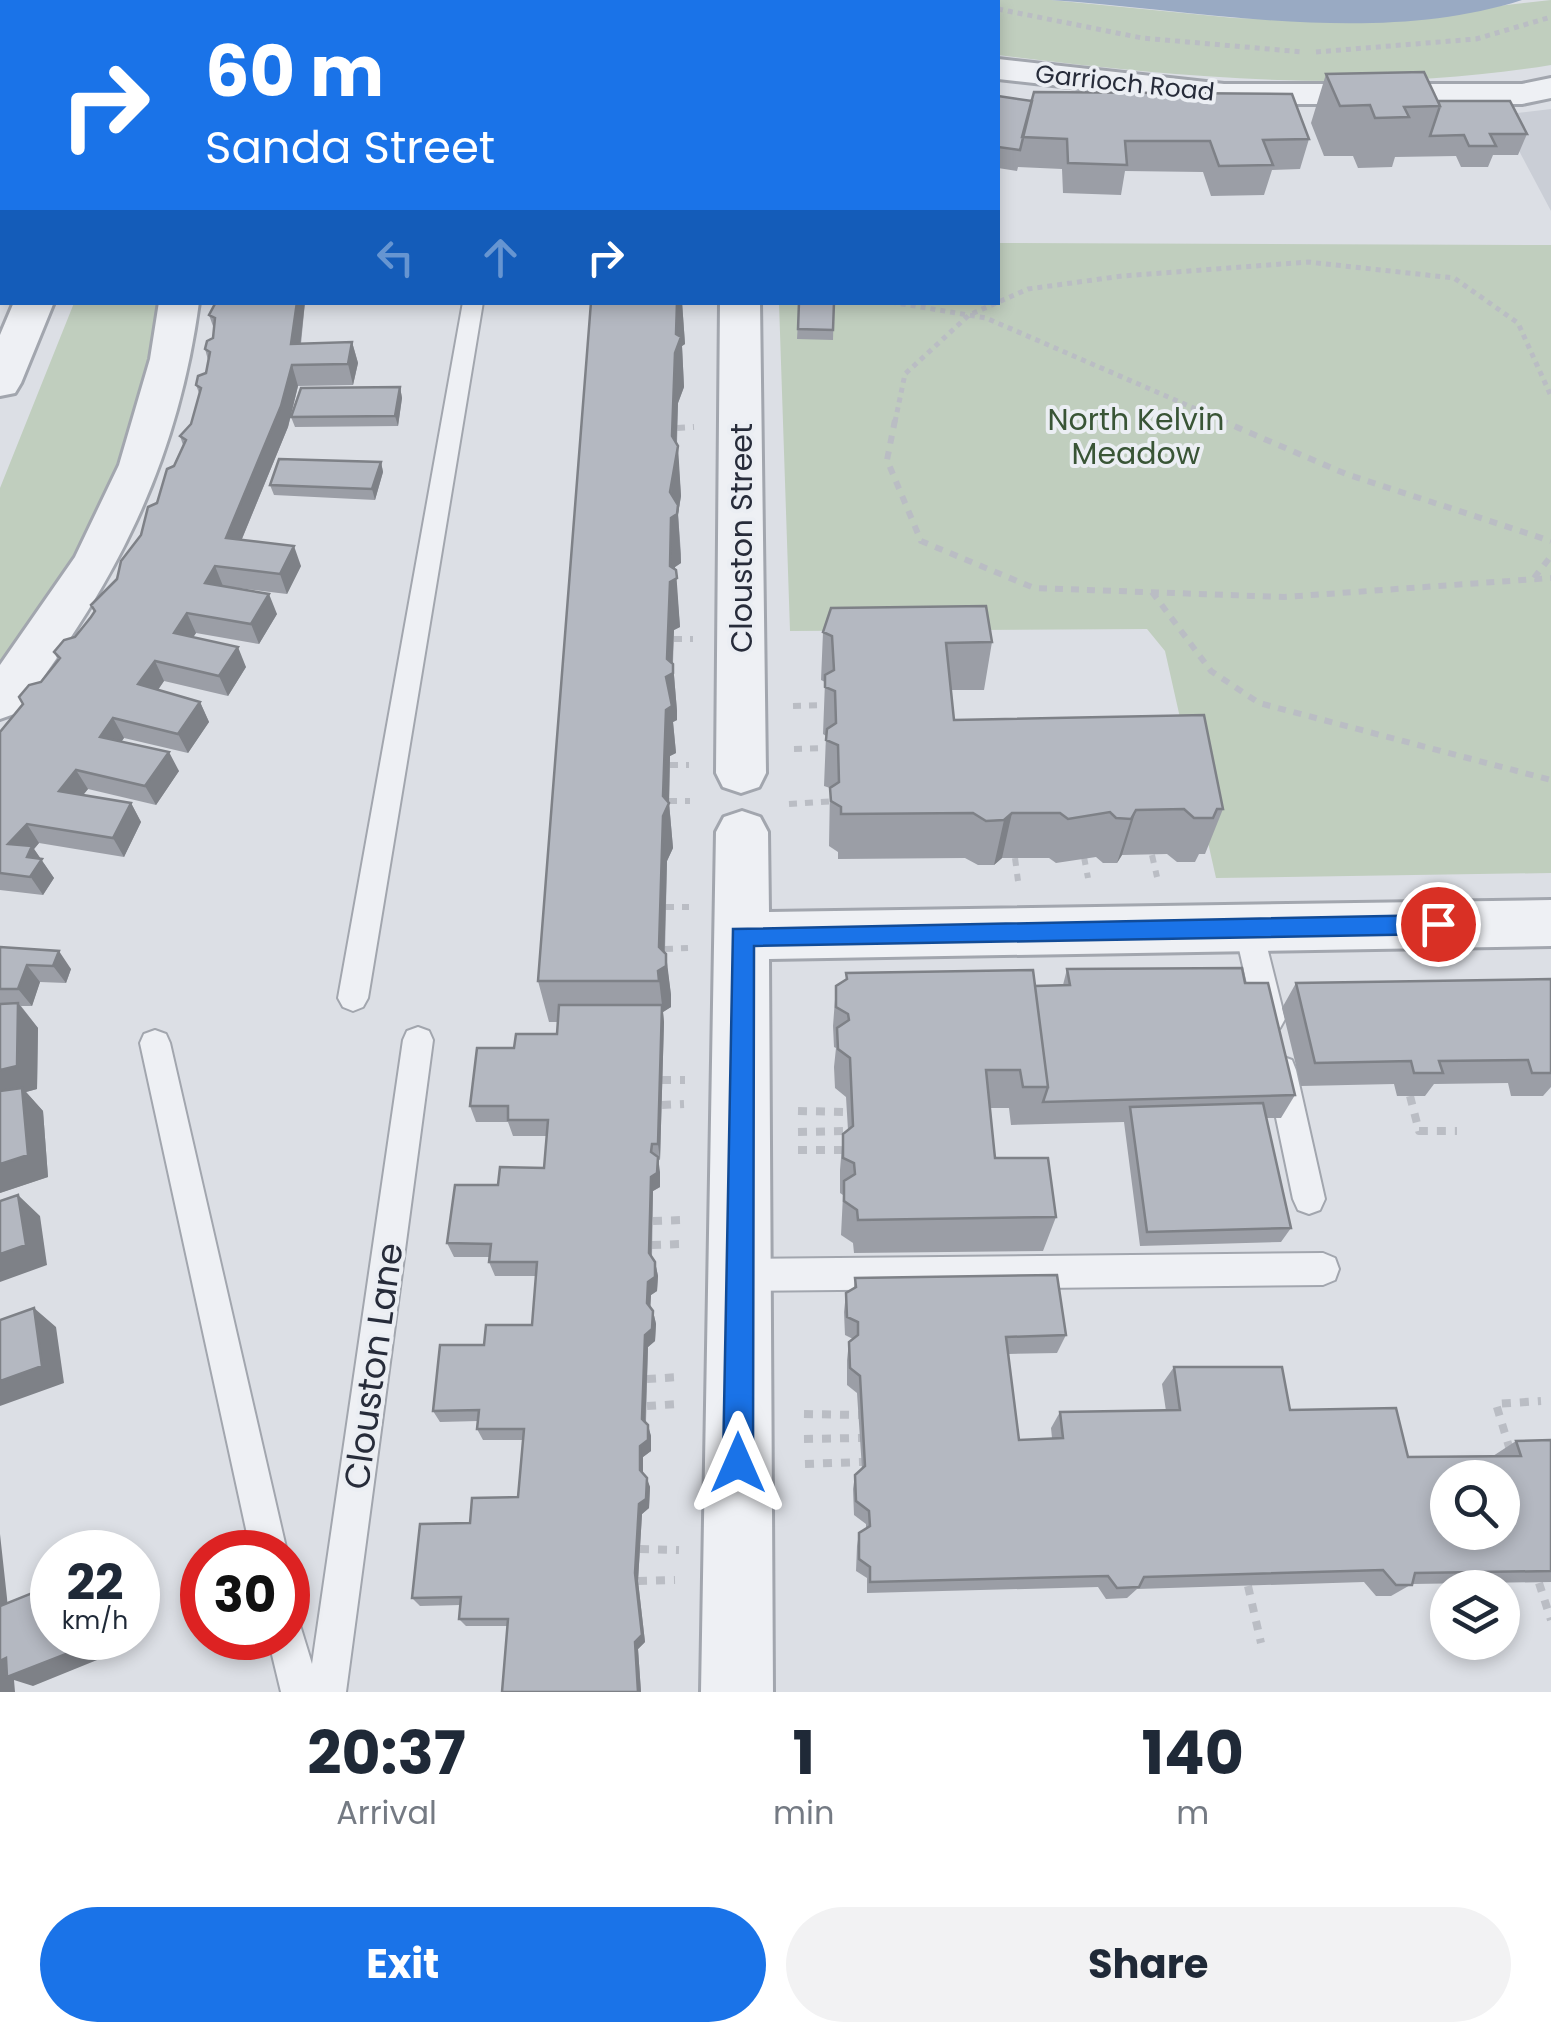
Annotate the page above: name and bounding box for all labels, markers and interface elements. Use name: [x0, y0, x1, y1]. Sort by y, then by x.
text: 60 m: [205, 22, 384, 121]
icon: right: [40, 40, 170, 170]
street label: Garrioch Road: [1034, 56, 1216, 110]
text: Sanda Street: [205, 116, 495, 179]
icon: left: [368, 230, 423, 285]
icon: ahead: [473, 230, 528, 285]
icon: right: [578, 230, 633, 285]
park label: North Kelvin Meadow: [1048, 398, 1224, 475]
street label: Clouston Street: [720, 423, 763, 653]
pin: [1396, 882, 1481, 967]
icon: arrive: [1411, 897, 1466, 952]
street label: Clouston Lane: [331, 1240, 415, 1492]
position arrow: [686, 1411, 790, 1515]
map controls: [1430, 1460, 1520, 1660]
button: search: [1430, 1460, 1520, 1550]
speed limit sign: 30: [180, 1530, 310, 1660]
text: 22: [66, 1547, 124, 1618]
button: layers: [1430, 1570, 1520, 1660]
text: km/h: [62, 1603, 128, 1638]
text: 20:37: [307, 1711, 466, 1795]
text: 1: [792, 1711, 815, 1795]
text: 140: [1142, 1711, 1244, 1795]
text: Arrival: [336, 1790, 437, 1835]
text: min: [773, 1790, 834, 1835]
text: m: [1176, 1790, 1209, 1835]
button: Exit: [40, 1907, 766, 2022]
button: Share: [786, 1907, 1511, 2022]

